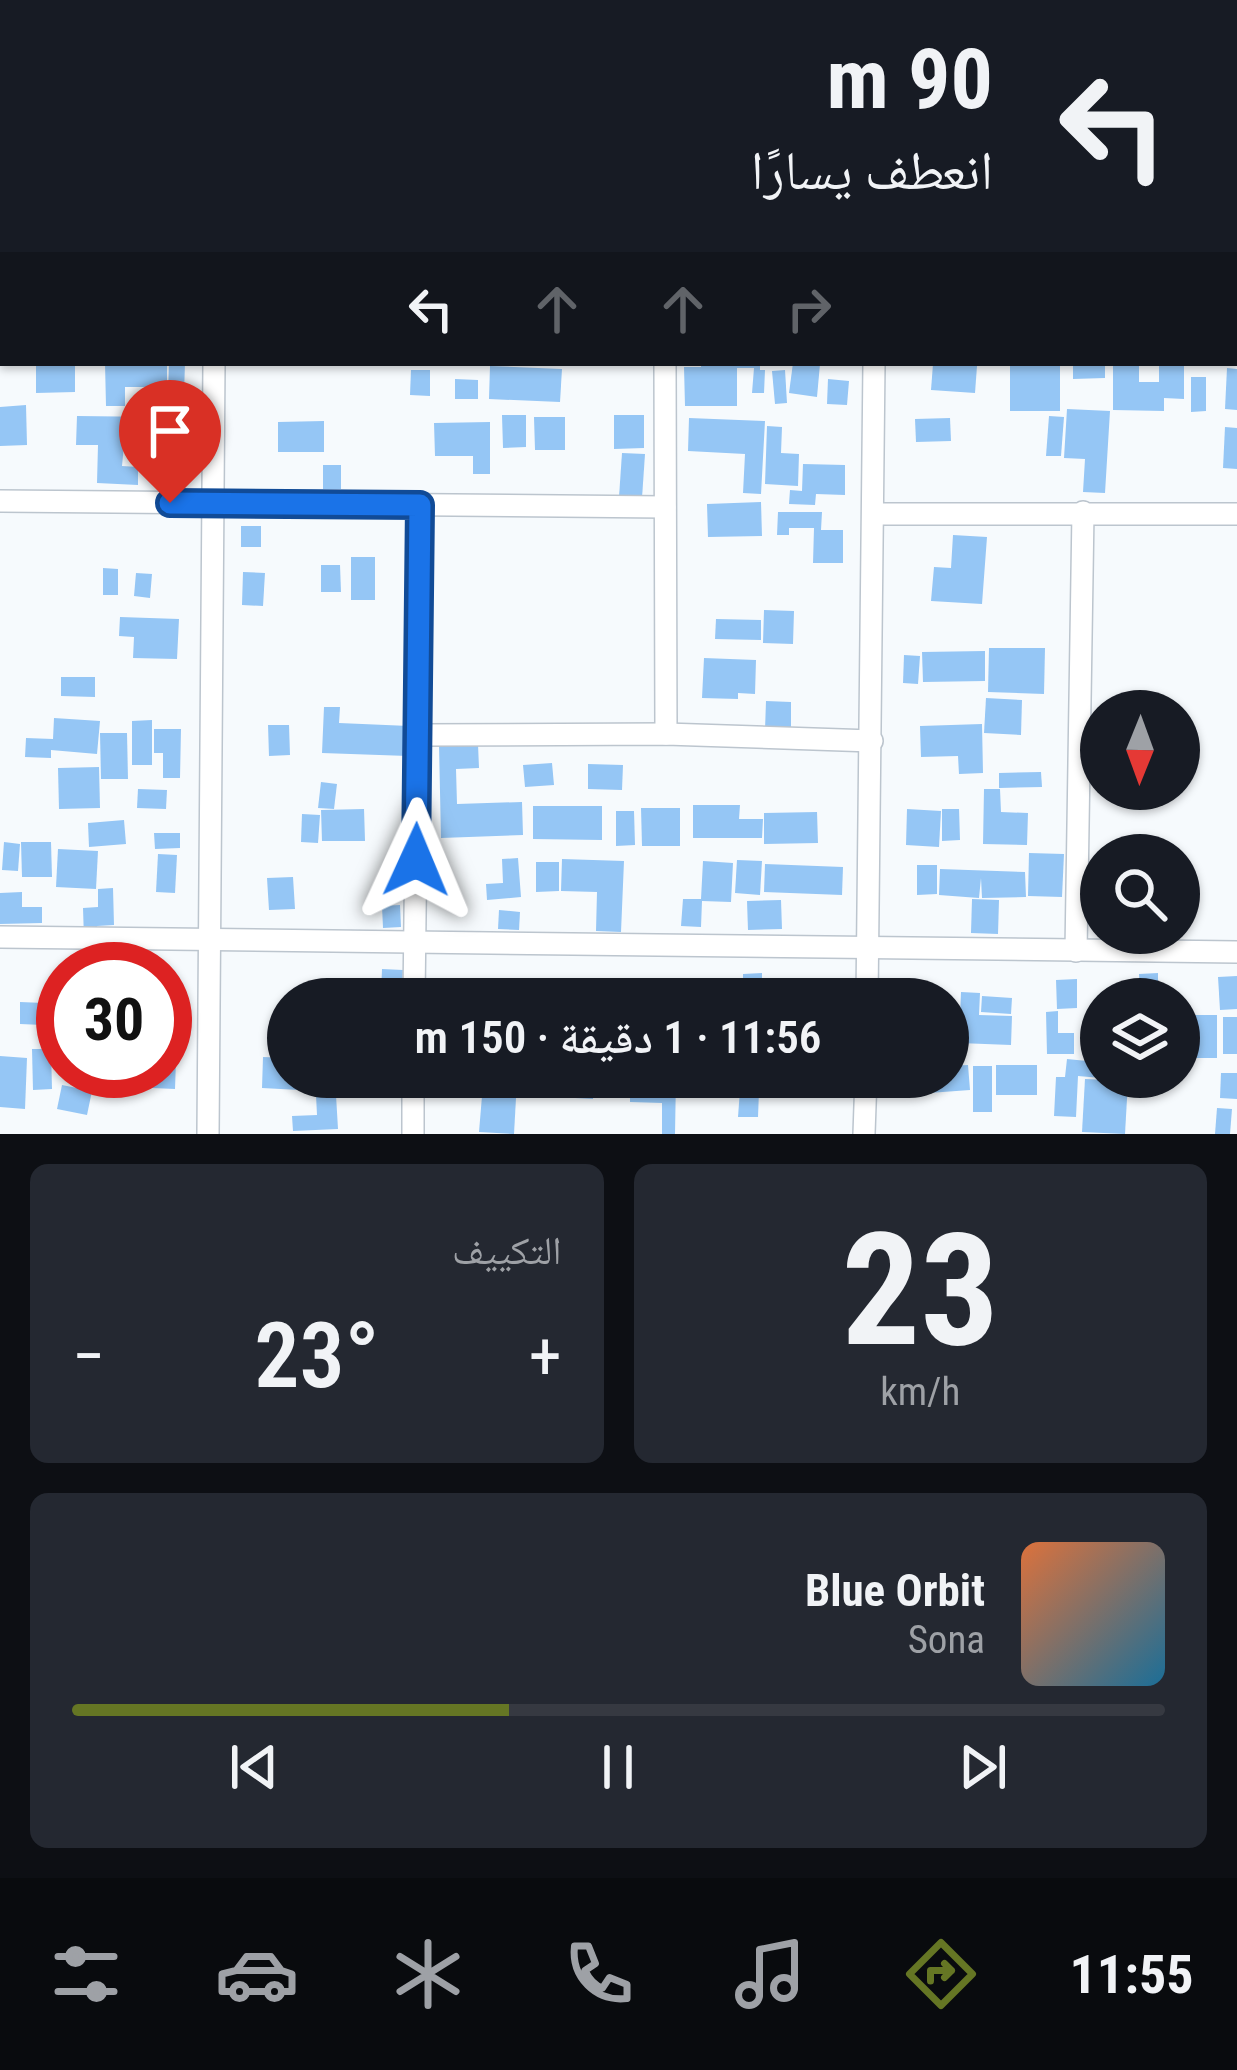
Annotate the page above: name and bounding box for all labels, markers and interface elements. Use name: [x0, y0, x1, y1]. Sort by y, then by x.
text: 90 m: [826, 30, 993, 129]
icon: left: [1035, 48, 1191, 204]
text: انعطف يسارًا: [751, 139, 993, 202]
icon: left: [398, 276, 464, 342]
icon: ahead: [524, 276, 590, 342]
icon: ahead: [650, 276, 716, 342]
icon: right: [776, 276, 842, 342]
pin: [119, 380, 221, 503]
icon: arrive: [137, 398, 203, 464]
north arrow: [1080, 690, 1200, 810]
map controls: [1080, 690, 1200, 1098]
position arrow: [353, 797, 479, 923]
button: search: [1080, 834, 1200, 954]
speed limit sign: 30: [36, 942, 192, 1098]
button: layers: [1080, 978, 1200, 1098]
text: 11:56 · 1 دقيقة · 150 m: [415, 1011, 821, 1064]
text: 23: [841, 1199, 999, 1382]
text: التكييف: [452, 1228, 562, 1274]
text: 23°: [254, 1304, 379, 1409]
text: −: [72, 1318, 105, 1395]
text: +: [529, 1318, 561, 1395]
text: km/h: [880, 1369, 960, 1415]
text: Blue Orbit: [805, 1564, 985, 1617]
text: Sona: [908, 1617, 985, 1663]
icon: previous: [221, 1734, 287, 1800]
icon: pause: [585, 1734, 651, 1800]
icon: next: [950, 1734, 1016, 1800]
icon: filters: [44, 1932, 128, 2016]
icon: car: [215, 1932, 299, 2016]
icon: climate: [386, 1932, 470, 2016]
icon: phone: [557, 1932, 641, 2016]
icon: music: [728, 1932, 812, 2016]
icon: directions: [899, 1932, 983, 2016]
text: 11:55: [1070, 1943, 1194, 2006]

